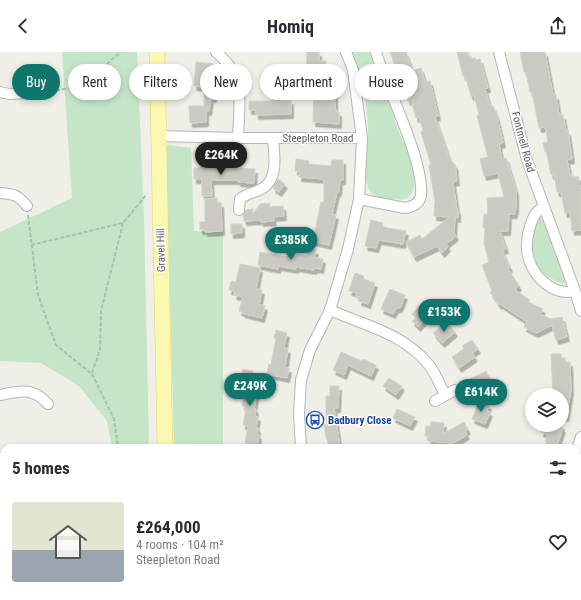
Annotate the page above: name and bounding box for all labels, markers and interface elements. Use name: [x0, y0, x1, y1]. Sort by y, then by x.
icon: back: [12, 15, 34, 37]
icon: share: [547, 15, 569, 37]
text: Homiq: [267, 16, 314, 37]
chip: Buy: [12, 64, 60, 100]
chip: Rent: [68, 64, 121, 100]
chip: Filters: [129, 64, 192, 100]
chip: New: [200, 64, 252, 100]
chip: Apartment: [260, 64, 347, 100]
chip: House: [355, 64, 418, 100]
street label: Fontmell Road: [509, 110, 537, 174]
street label: Steepleton Road: [283, 132, 353, 145]
pin: £264K: [193, 142, 249, 176]
text: £264K: [204, 147, 238, 162]
pin: £385K: [263, 227, 319, 261]
street label: Gravel Hill: [154, 228, 168, 272]
text: £385K: [274, 232, 308, 247]
pin: £153K: [416, 299, 472, 333]
text: £153K: [427, 304, 461, 319]
pin: £249K: [222, 373, 278, 407]
text: £249K: [233, 378, 267, 393]
pin: £614K: [453, 379, 509, 413]
text: £614K: [464, 384, 498, 399]
map controls: [525, 388, 569, 432]
button: layers: [525, 388, 569, 432]
bus stop icon: Badbury Close: [305, 410, 325, 430]
place label: Badbury Close: [328, 414, 392, 427]
icon: filters: [547, 457, 569, 479]
text: 5 homes: [12, 458, 70, 478]
text: £264,000: [136, 517, 201, 537]
icon: home: [44, 518, 92, 566]
icon: heart: [547, 531, 569, 553]
text: 4 rooms · 104 m²: [136, 537, 223, 552]
text: Steepleton Road: [136, 552, 220, 567]

